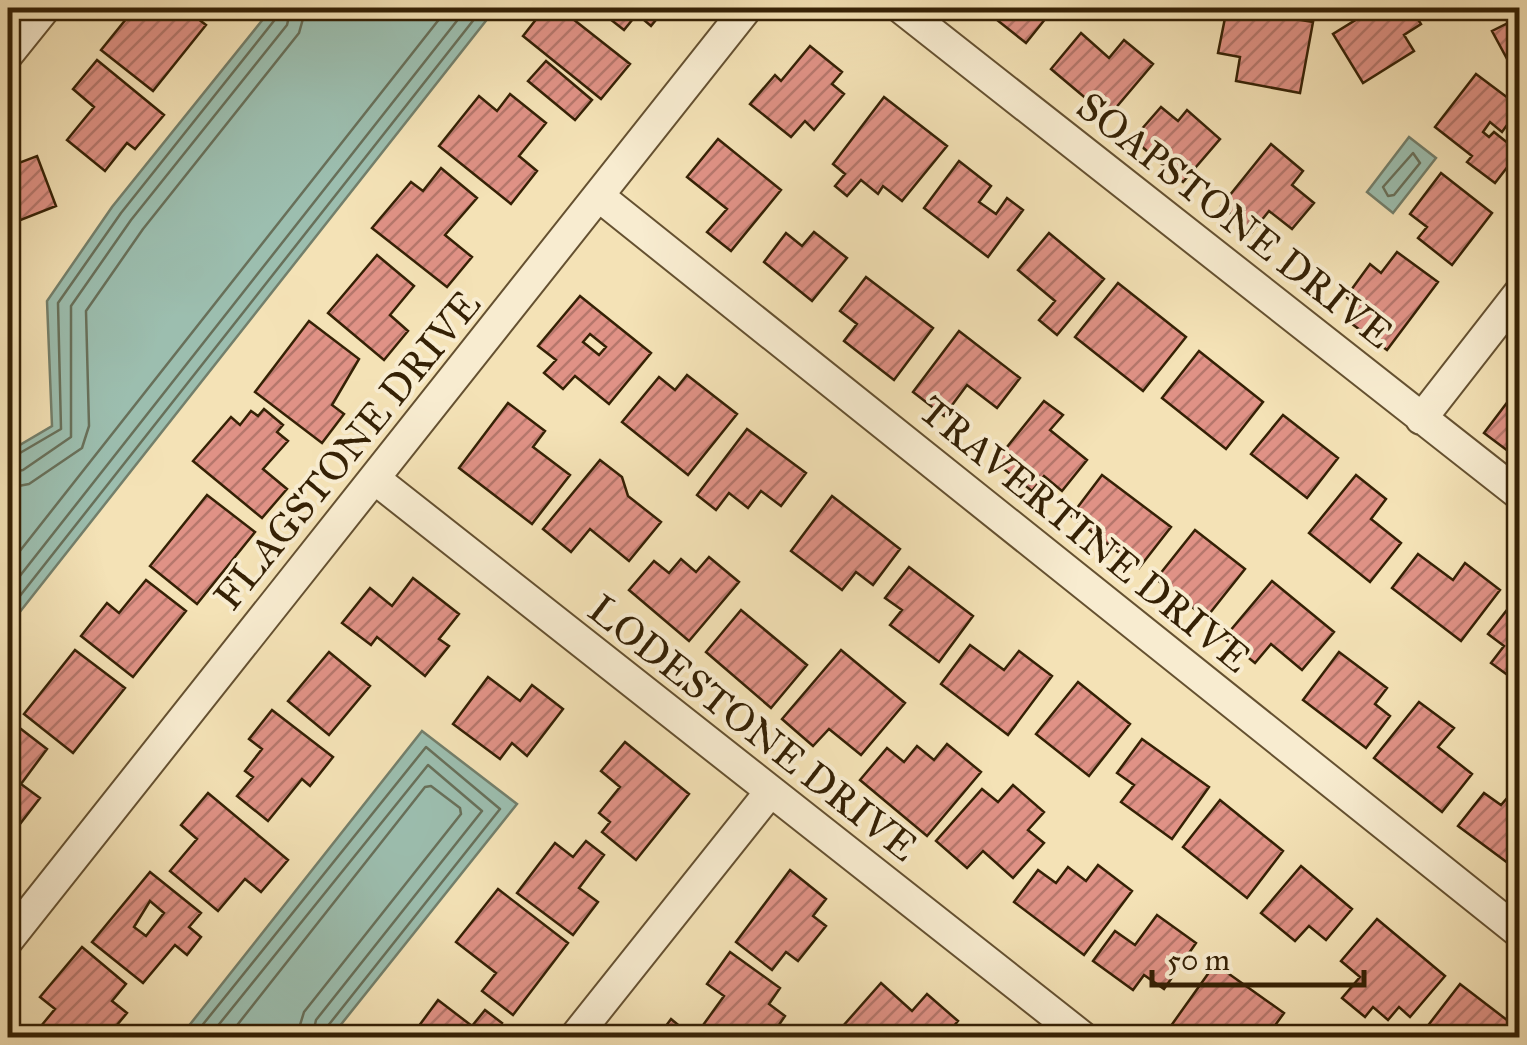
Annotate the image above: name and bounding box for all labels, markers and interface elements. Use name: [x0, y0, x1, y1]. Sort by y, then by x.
street label: SOAPSTONE DRIVE: [1067, 81, 1403, 359]
street label: FLAGSTONE DRIVE: [203, 281, 491, 619]
street label: TRAVERTINE DRIVE: [909, 385, 1261, 683]
street label: LODESTONE DRIVE: [579, 584, 927, 872]
scale bar: [1152, 925, 1364, 987]
text: 50 m: [1167, 942, 1230, 978]

